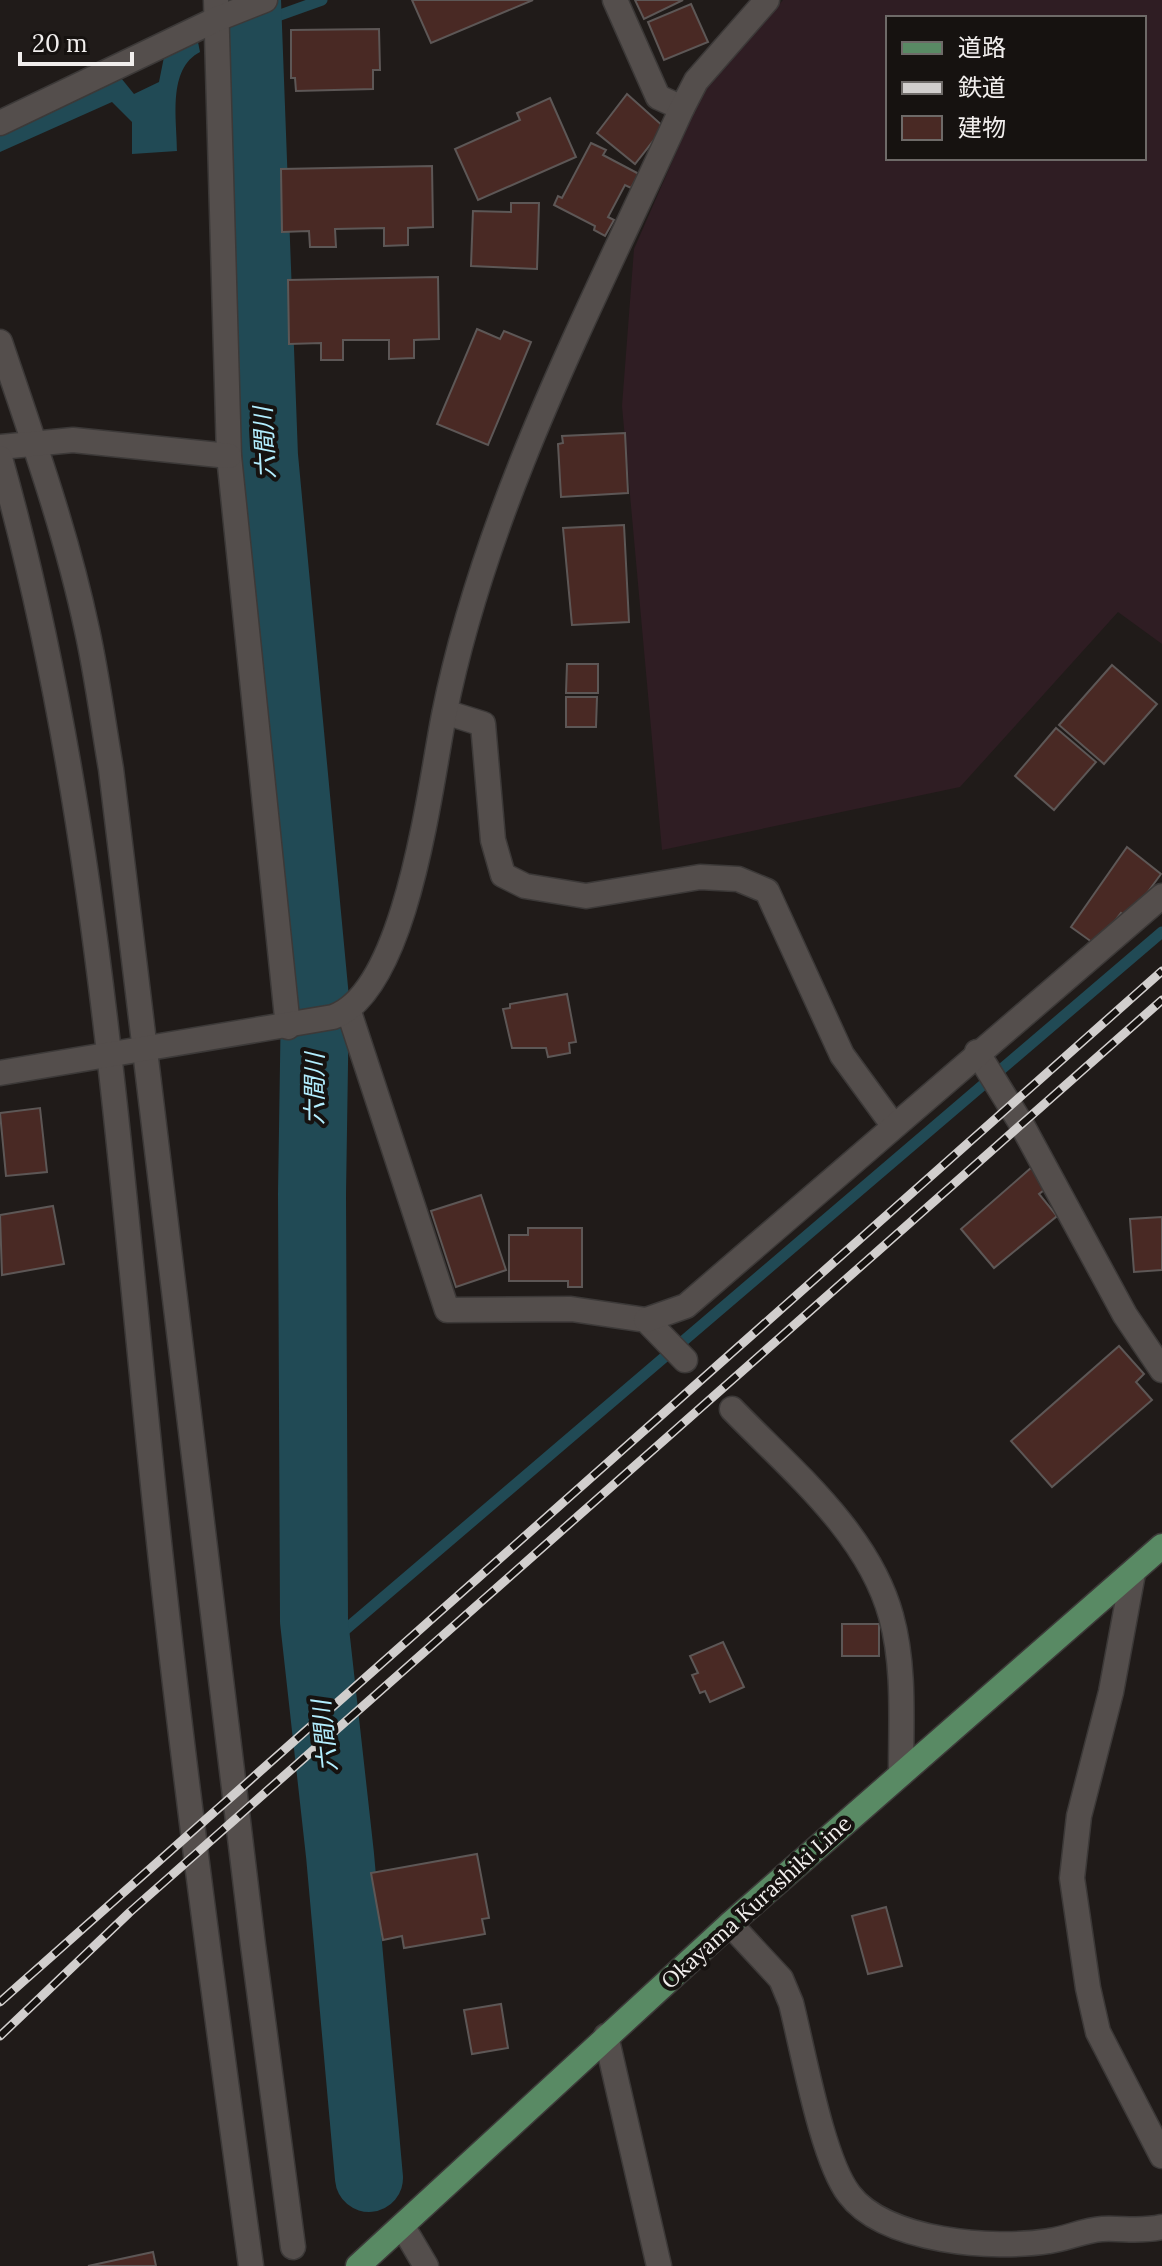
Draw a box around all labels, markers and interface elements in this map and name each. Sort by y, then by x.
scale bar [20,16,132,66]
legend [886,16,1146,160]
text: 20 m [32,28,88,59]
text: 道路 [958,32,1006,63]
text: 鉄道 [958,72,1006,103]
text: 建物 [958,112,1006,143]
water label: 六間川 [247,403,282,480]
water label: 六間川 [299,1050,330,1125]
water label: 六間川 [305,1696,344,1773]
street label: Okayama Kurashiki Line [655,1809,857,1995]

